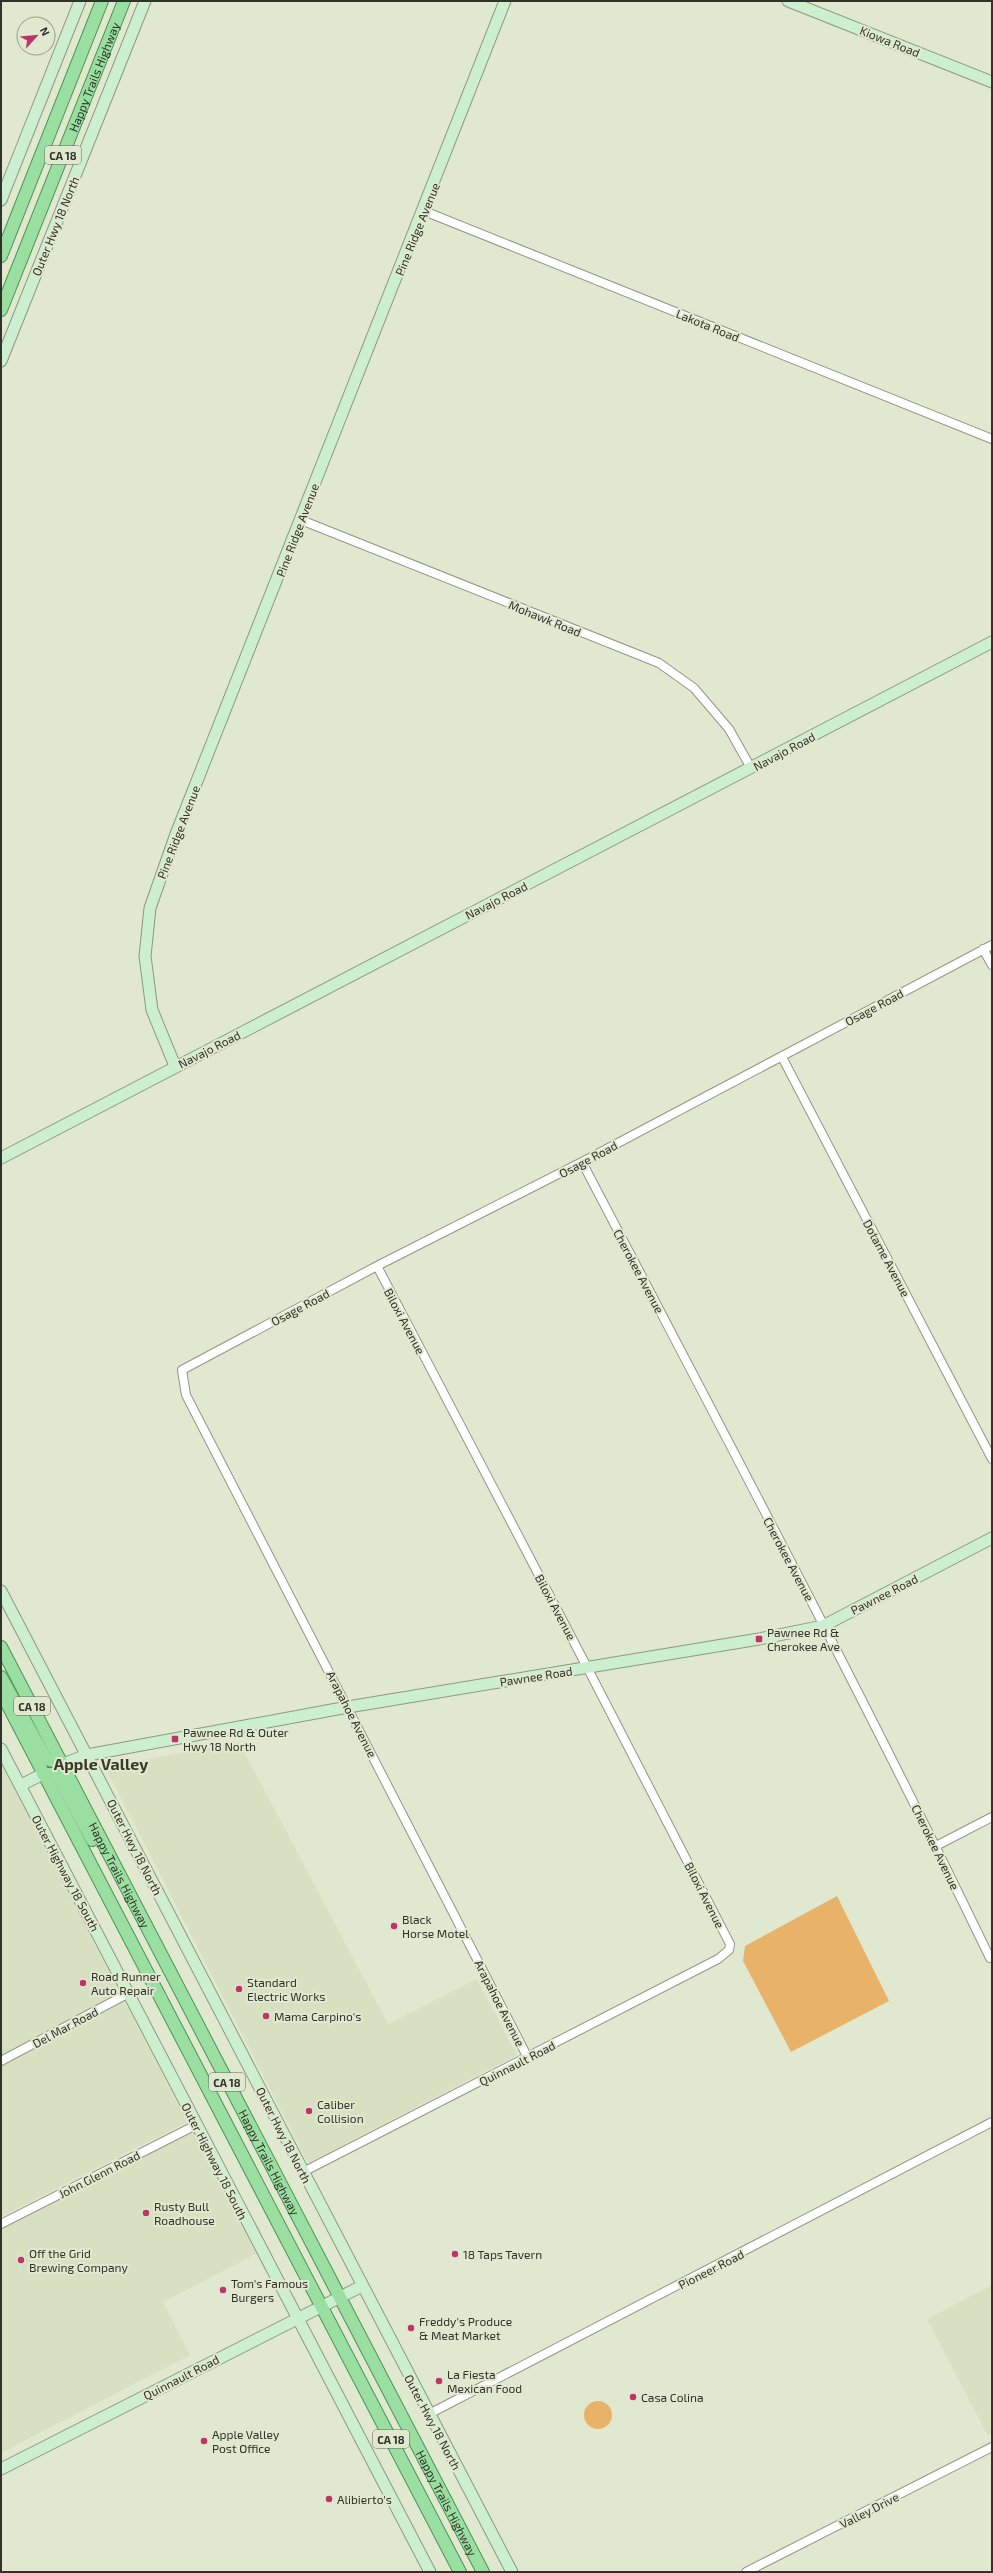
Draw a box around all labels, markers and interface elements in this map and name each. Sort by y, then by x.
north arrow [16,16,56,56]
street label: Happy Trails Highway [66,19,122,134]
street label: Kiowa Road [858,23,922,59]
text: N [38,25,53,38]
road number: CA 18 [45,146,81,164]
street label: Outer Hwy 18 North [29,174,81,278]
street label: Pine Ridge Avenue [392,180,442,278]
street label: Lakota Road [674,306,742,344]
street label: Pine Ridge Avenue [273,481,321,579]
street label: Mohawk Road [507,597,583,639]
street label: Navajo Road [751,729,818,774]
street label: Pine Ridge Avenue [154,783,202,881]
street label: Navajo Road [462,878,530,923]
street label: Osage Road [842,986,906,1028]
street label: Navajo Road [175,1027,243,1072]
street label: Osage Road [556,1138,620,1180]
street label: Dotame Avenue [861,1217,913,1299]
street label: Cherokee Avenue [611,1227,667,1315]
street label: Osage Road [268,1286,332,1328]
street label: Biloxi Avenue [382,1286,428,1356]
street label: Cherokee Avenue [761,1515,817,1603]
street label: Pawnee Road [848,1571,920,1617]
street label: Biloxi Avenue [533,1572,579,1642]
place label: Pawnee Rd & Cherokee Ave [767,1625,840,1653]
marker: Pawnee Rd & Cherokee Ave [754,1634,764,1644]
street label: Pawnee Road [499,1663,573,1689]
street label: Arapahoe Avenue [324,1668,380,1760]
road number: CA 18 [14,1697,50,1715]
place label: Pawnee Rd & Outer Hwy 18 North [183,1725,289,1753]
marker: Pawnee Rd & Outer Hwy 18 North [170,1734,180,1744]
district label: Apple Valley [54,1754,148,1774]
street label: Outer Hwy 18 North [105,1797,165,1897]
street label: Cherokee Avenue [909,1802,963,1892]
street label: Outer Highway 18 South [29,1812,103,1934]
street label: Happy Trails Highway [86,1820,153,1931]
street label: Biloxi Avenue [682,1859,728,1931]
place label: Black Horse Motel [402,1912,469,1940]
marker: Black Horse Motel [389,1921,399,1931]
street label: Arapahoe Avenue [472,1957,528,2049]
place label: Road Runner Auto Repair [91,1969,161,1997]
place label: Standard Electric Works [247,1975,325,2003]
marker: Road Runner Auto Repair [78,1978,88,1988]
marker: Standard Electric Works [234,1984,244,1994]
street label: Del Mar Road [30,2004,100,2050]
place label: Mama Carpino's [274,2009,361,2023]
marker: Mama Carpino's [261,2011,271,2021]
street label: Quinnault Road [477,2038,558,2089]
road number: CA 18 [209,2073,245,2091]
street label: Outer Hwy 18 North [254,2085,314,2185]
place label: Caliber Collision [317,2097,364,2125]
street label: Outer Highway 18 South [179,2100,251,2222]
marker: Caliber Collision [304,2106,314,2116]
street label: Happy Trails Highway [236,2107,303,2218]
street label: John Glenn Road [56,2147,142,2201]
place label: Rusty Bull Roadhouse [154,2199,215,2227]
marker: Rusty Bull Roadhouse [141,2208,151,2218]
place label: Off the Grid Brewing Company [29,2246,128,2274]
place label: 18 Taps Tavern [463,2247,542,2261]
street label: Pioneer Road [676,2247,746,2291]
marker: 18 Taps Tavern [450,2249,460,2259]
marker: Off the Grid Brewing Company [16,2255,26,2265]
place label: Tom's Famous Burgers [231,2276,308,2304]
marker: Tom's Famous Burgers [218,2285,228,2295]
place label: Freddy's Produce & Meat Market [419,2314,512,2342]
marker: Freddy's Produce & Meat Market [406,2323,416,2333]
street label: Quinnault Road [141,2352,222,2403]
place label: La Fiesta Mexican Food [447,2367,522,2395]
street label: Outer Hwy 18 North [402,2372,464,2472]
marker: La Fiesta Mexican Food [434,2376,444,2386]
place label: Casa Colina [641,2390,704,2404]
marker: Casa Colina [628,2392,638,2402]
place label: Apple Valley Post Office [212,2427,280,2455]
road number: CA 18 [373,2430,409,2448]
marker: Apple Valley Post Office [199,2436,209,2446]
street label: Happy Trails Highway [414,2448,481,2559]
street label: Valley Drive [837,2489,901,2531]
place label: Alibierto's [337,2492,392,2506]
marker: Alibierto's [324,2494,334,2504]

